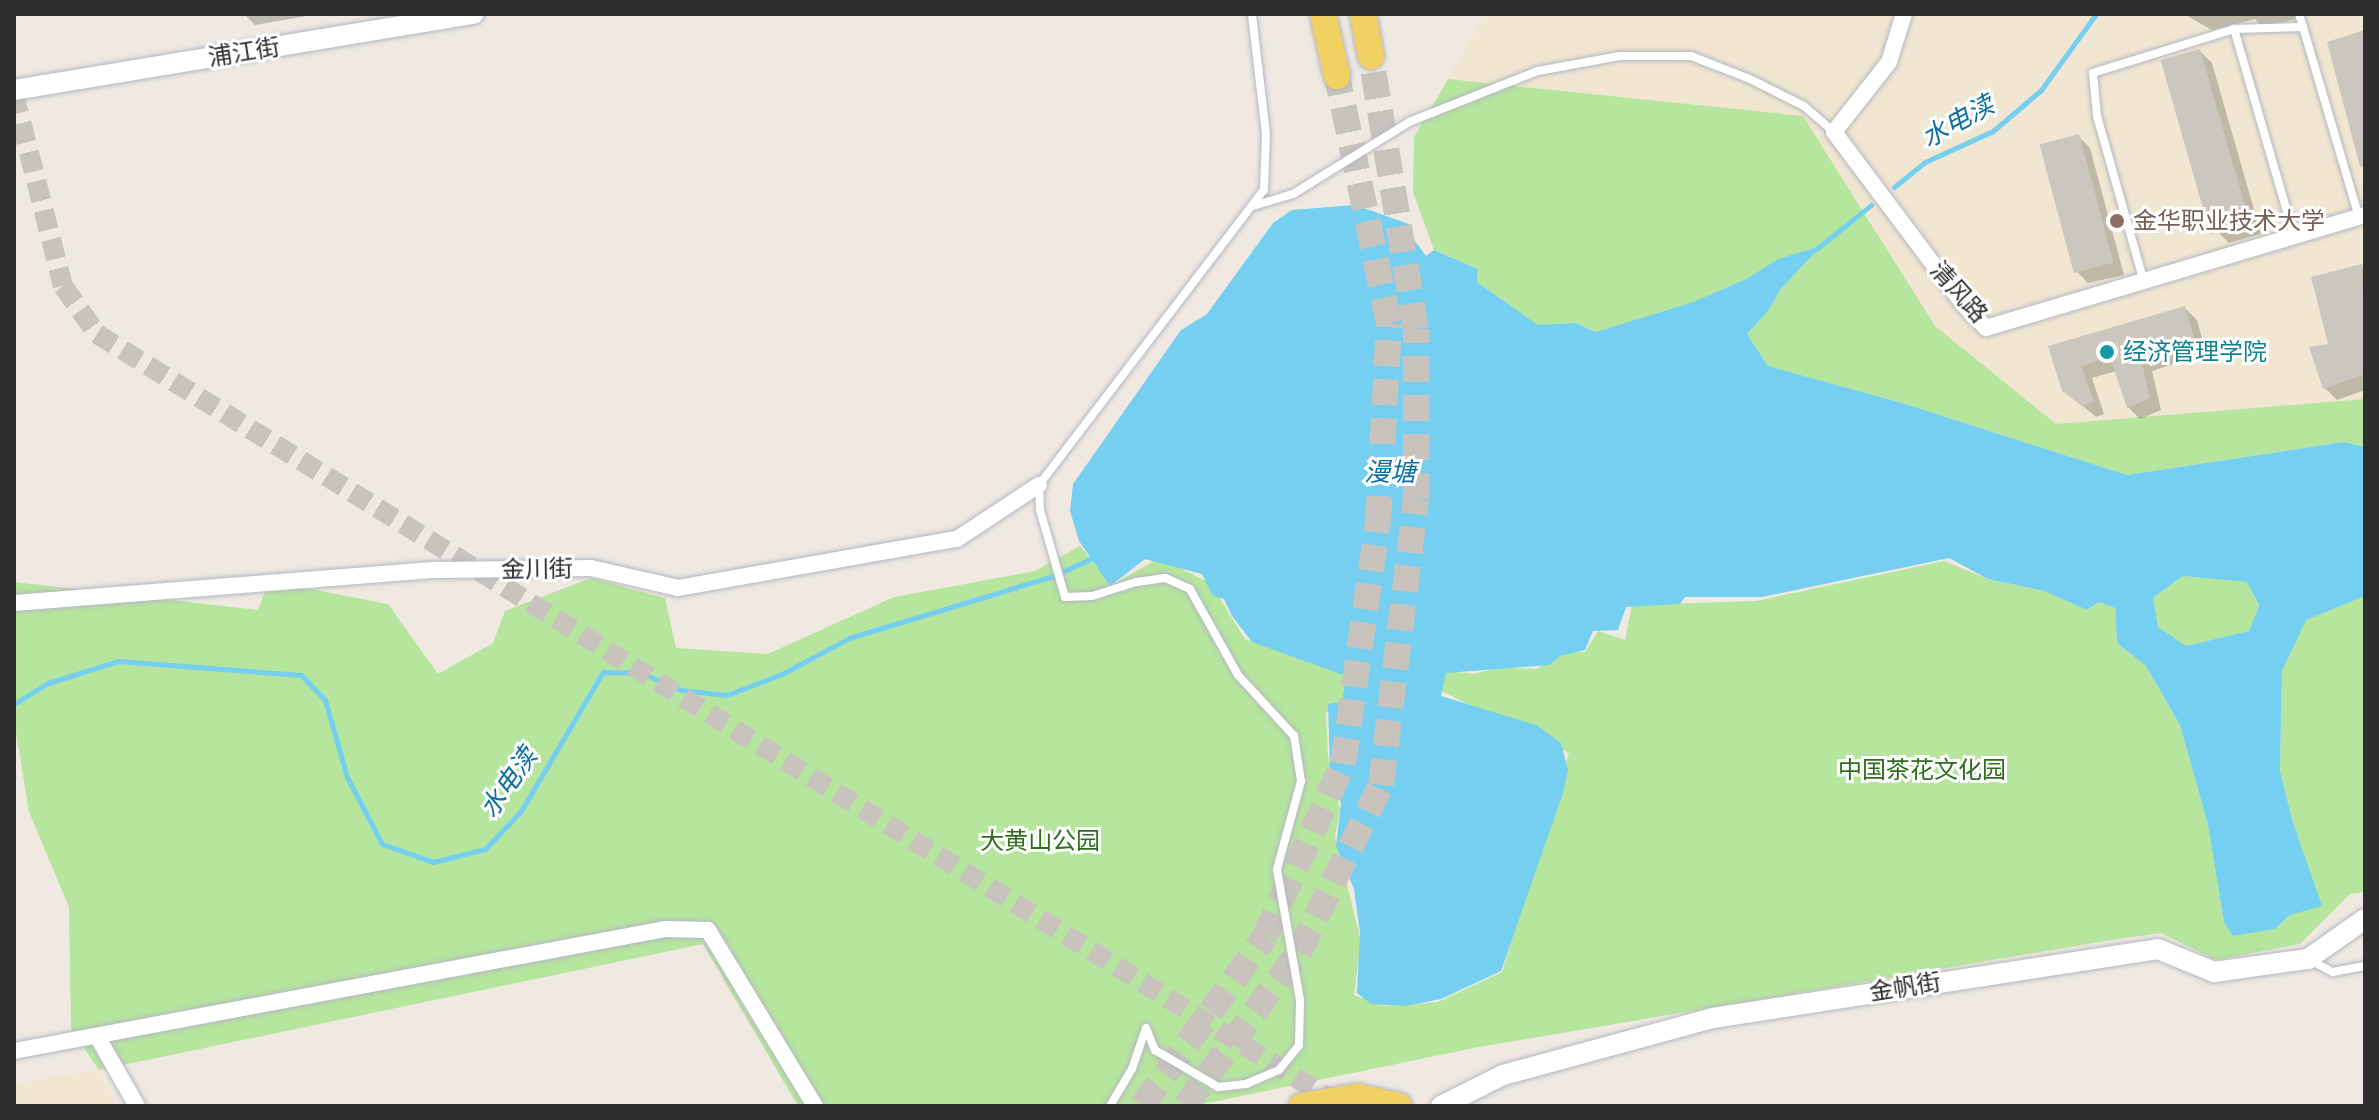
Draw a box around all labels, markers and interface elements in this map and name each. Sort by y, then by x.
street label: 浦江街 [206,32,282,72]
water label: 水电渎 [1916,89,2000,155]
place label: 金华职业技术大学 [2133,207,2325,235]
marker: 金华职业技术大学 [2108,212,2126,230]
street label: 清风路 [1924,256,1994,328]
place label: 经济管理学院 [2123,338,2267,366]
marker: 经济管理学院 [2098,343,2116,361]
water label: 漫塘 [1364,457,1416,489]
street label: 金川街 [501,554,573,584]
water label: 水电渎 [474,742,544,824]
park label: 中国茶花文化园 [1838,756,2006,784]
park label: 大黄山公园 [980,827,1100,855]
street label: 金帆街 [1867,967,1943,1007]

